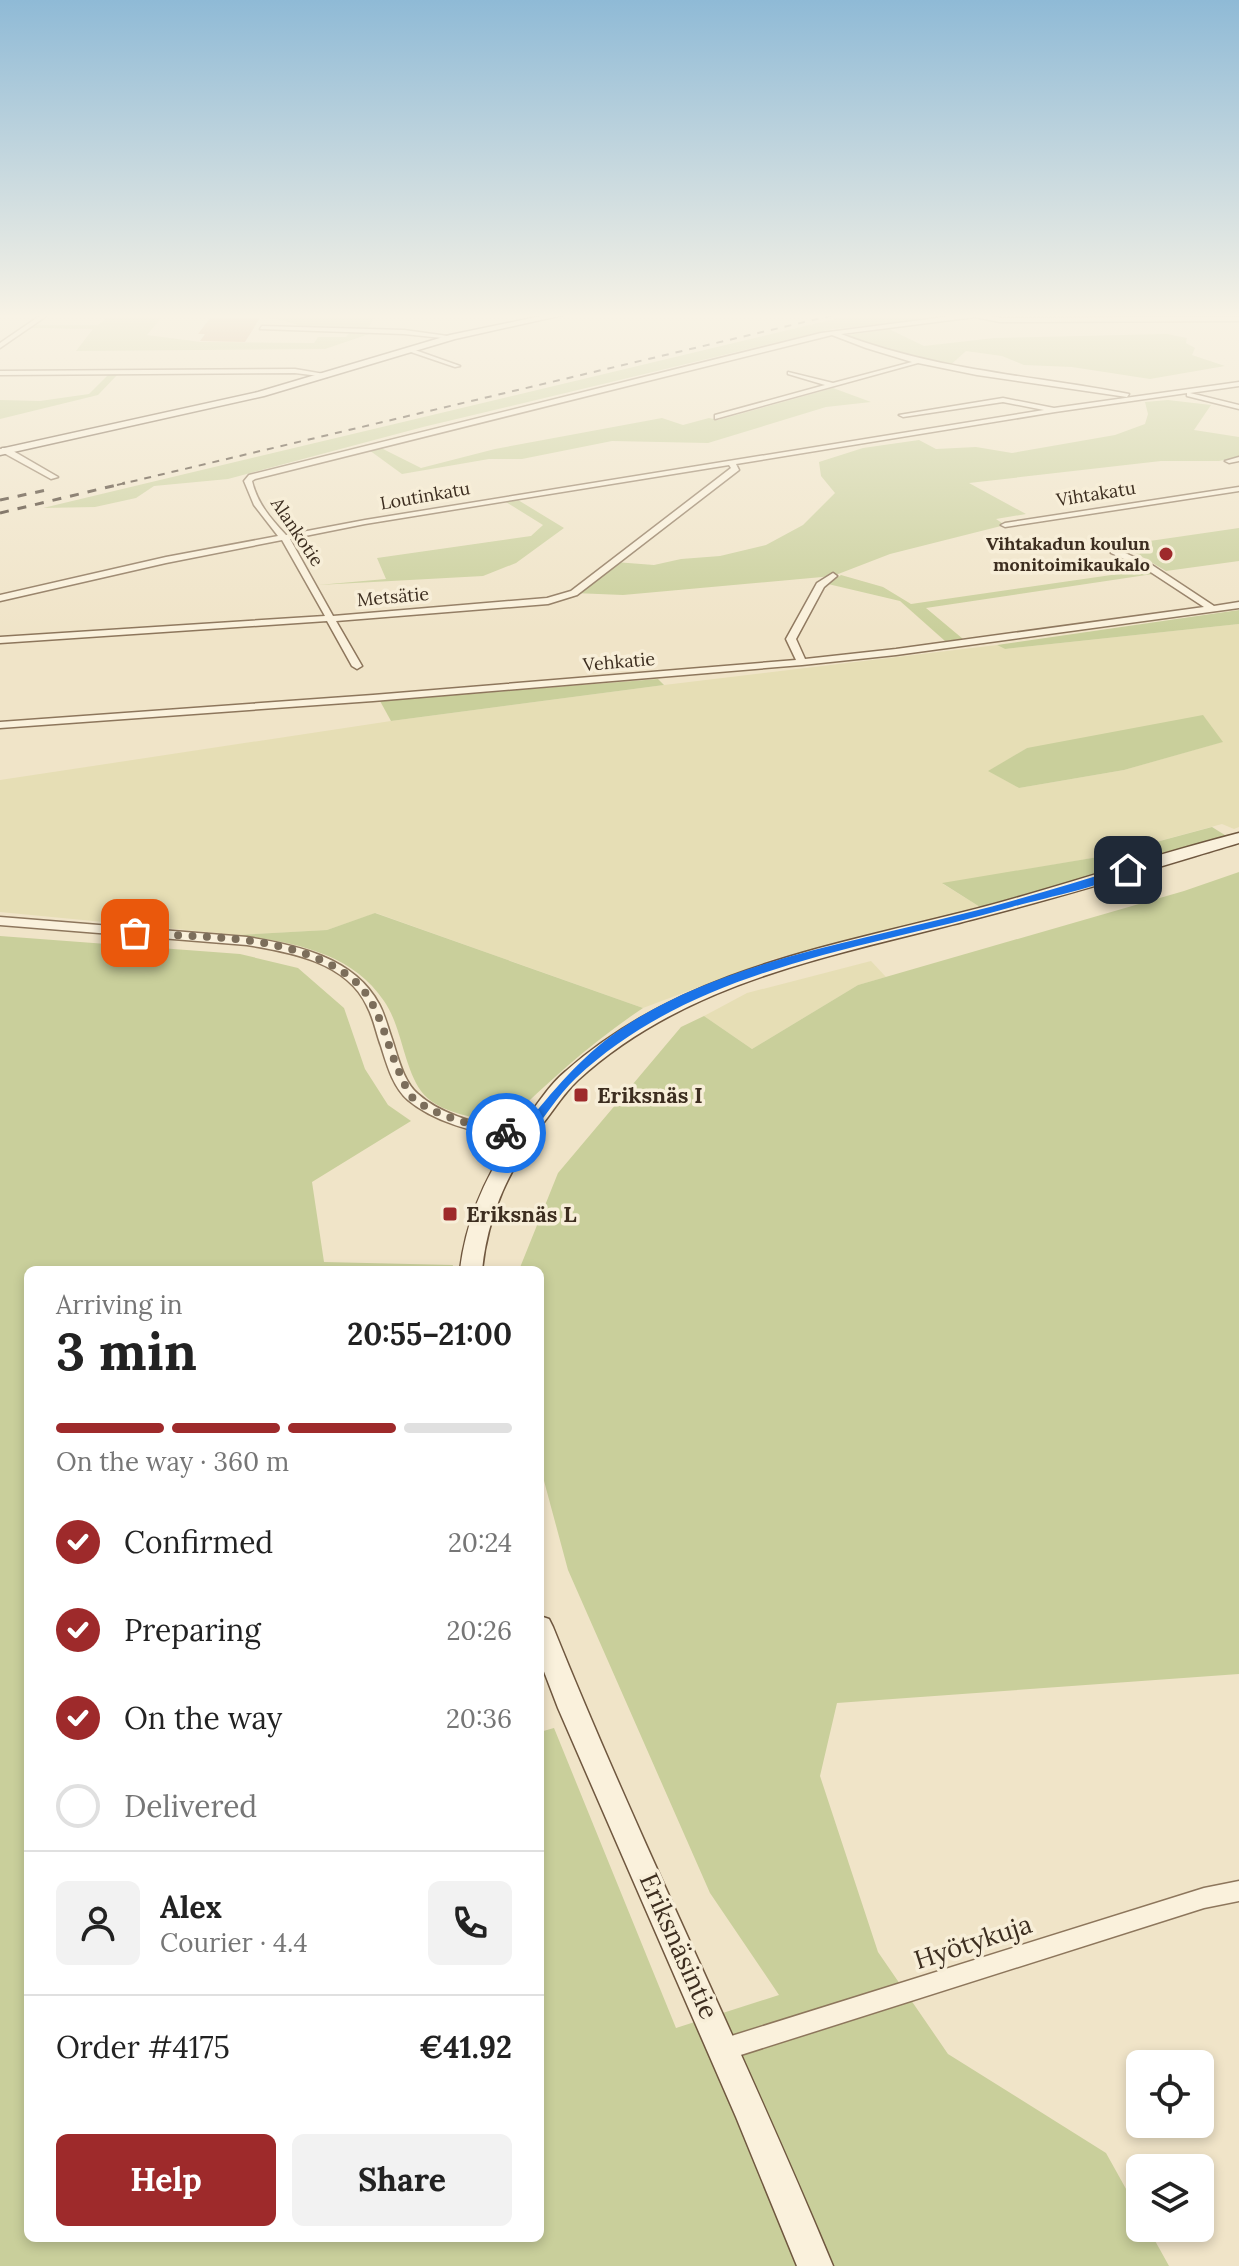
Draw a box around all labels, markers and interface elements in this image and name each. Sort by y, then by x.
street label: Loutinkatu [378,476,472,515]
street label: Vihtakatu [1054,476,1137,511]
street label: Alankotie [265,492,329,571]
place label: Vihtakadun koulun monitoimikaukalo [986,532,1151,576]
marker: Vihtakadun koulun monitoimikaukalo [1157,545,1175,563]
street label: Metsätie [356,582,430,611]
street label: Vehkatie [581,647,656,676]
pin [1094,836,1162,904]
icon: home [1106,848,1150,892]
pin [101,899,169,967]
icon: bag [113,911,157,955]
place label: Eriksnäs I [597,1081,703,1109]
marker: Eriksnäs I [572,1086,590,1104]
courier [466,1093,546,1173]
icon: bike [484,1111,528,1155]
place label: Eriksnäs L [466,1200,576,1228]
marker: Eriksnäs L [441,1205,459,1223]
text: Arriving in [56,1288,183,1321]
text: 20:55–21:00 [347,1315,512,1353]
text: 3 min [56,1318,197,1384]
text: On the way · 360 m [56,1445,289,1478]
icon: check [56,1520,100,1564]
text: Confirmed [124,1523,273,1561]
text: 20:24 [448,1526,512,1559]
icon: check [56,1608,100,1652]
text: Preparing [124,1611,261,1649]
text: 20:26 [446,1614,512,1647]
icon: check [56,1696,100,1740]
text: On the way [124,1699,282,1737]
text: 20:36 [446,1702,512,1735]
text: Delivered [124,1787,257,1825]
street label: Eriksnäsintie [633,1868,726,2024]
button: person [56,1881,140,1965]
button: phone [428,1881,512,1965]
text: Alex [160,1888,222,1926]
street label: Hyötykuja [910,1907,1036,1976]
text: Courier · 4.4 [160,1926,308,1959]
text: Order #4175 [56,2028,230,2066]
text: €41.92 [419,2028,512,2066]
map controls [1126,2050,1214,2242]
button: locate [1126,2050,1214,2138]
button: Help [56,2134,276,2226]
button: Share [292,2134,512,2226]
button: layers [1126,2154,1214,2242]

